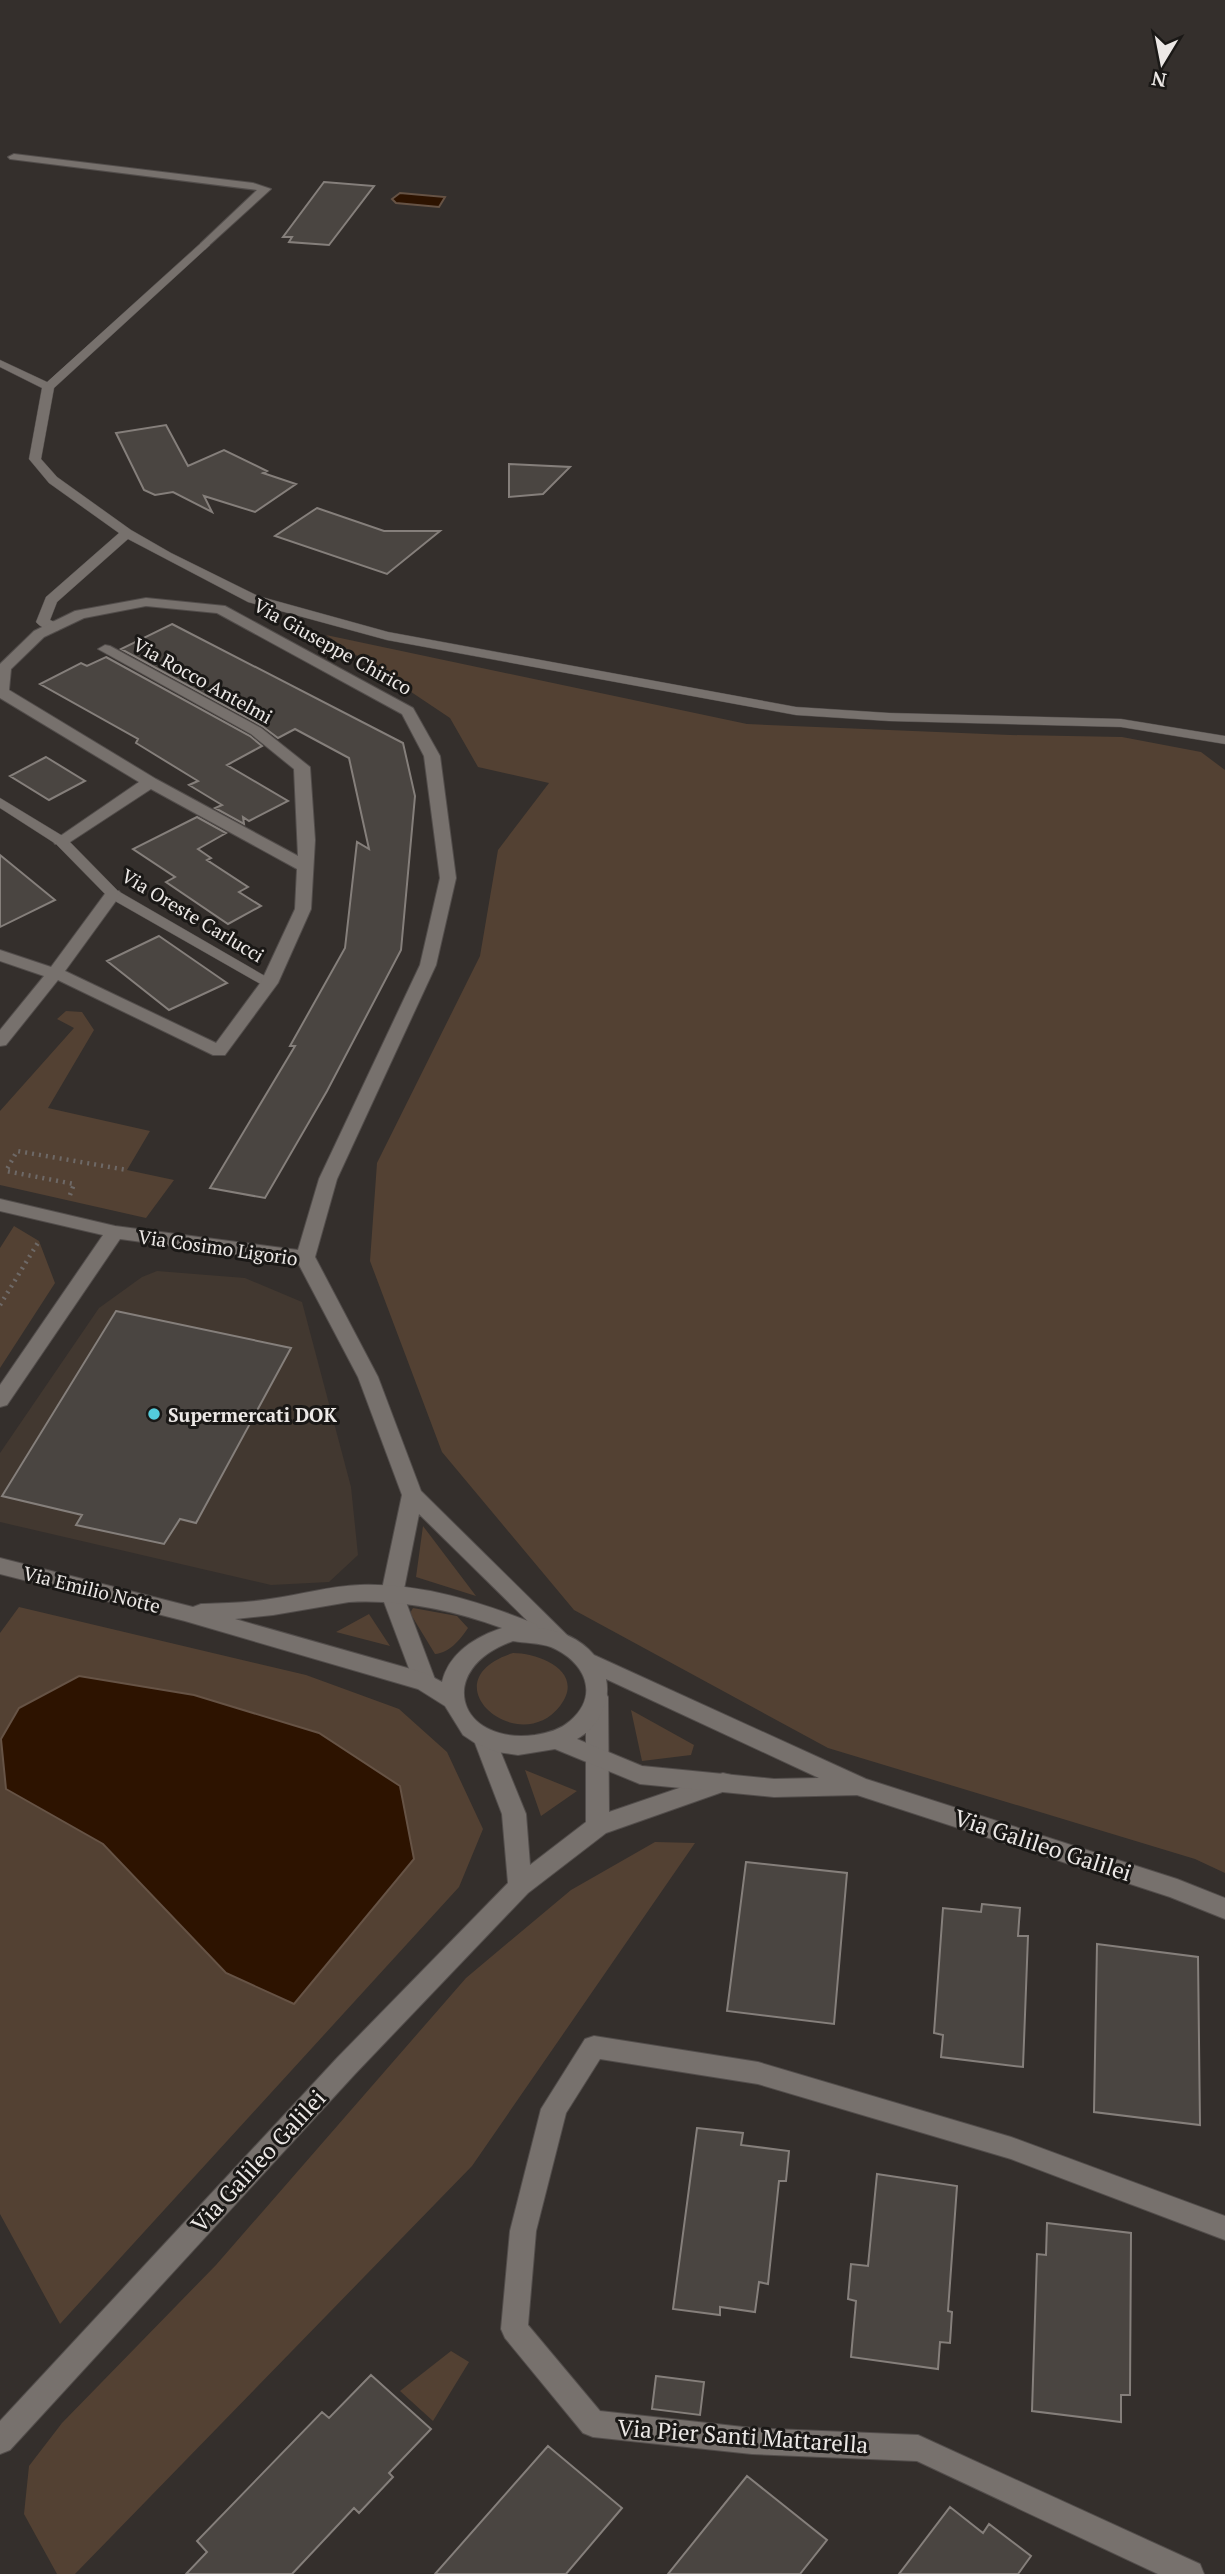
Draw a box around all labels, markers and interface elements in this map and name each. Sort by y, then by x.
north arrow [1127,28,1197,98]
text: N [1149,67,1168,94]
street label: Via Giuseppe Chirico [249,592,417,700]
street label: Via Rocco Antelmi [129,631,277,729]
street label: Via Oreste Carlucci [117,863,269,967]
street label: Via Cosimo Ligorio [137,1223,299,1271]
place label: Supermercati DOK [168,1402,337,1427]
marker: Supermercati DOK [146,1406,162,1422]
street label: Via Emilio Notte [21,1560,163,1618]
street label: Via Galileo Galilei [950,1802,1136,1888]
street label: Via Galileo Galilei [184,2083,332,2239]
street label: Via Pier Santi Mattarella [617,2412,870,2460]

